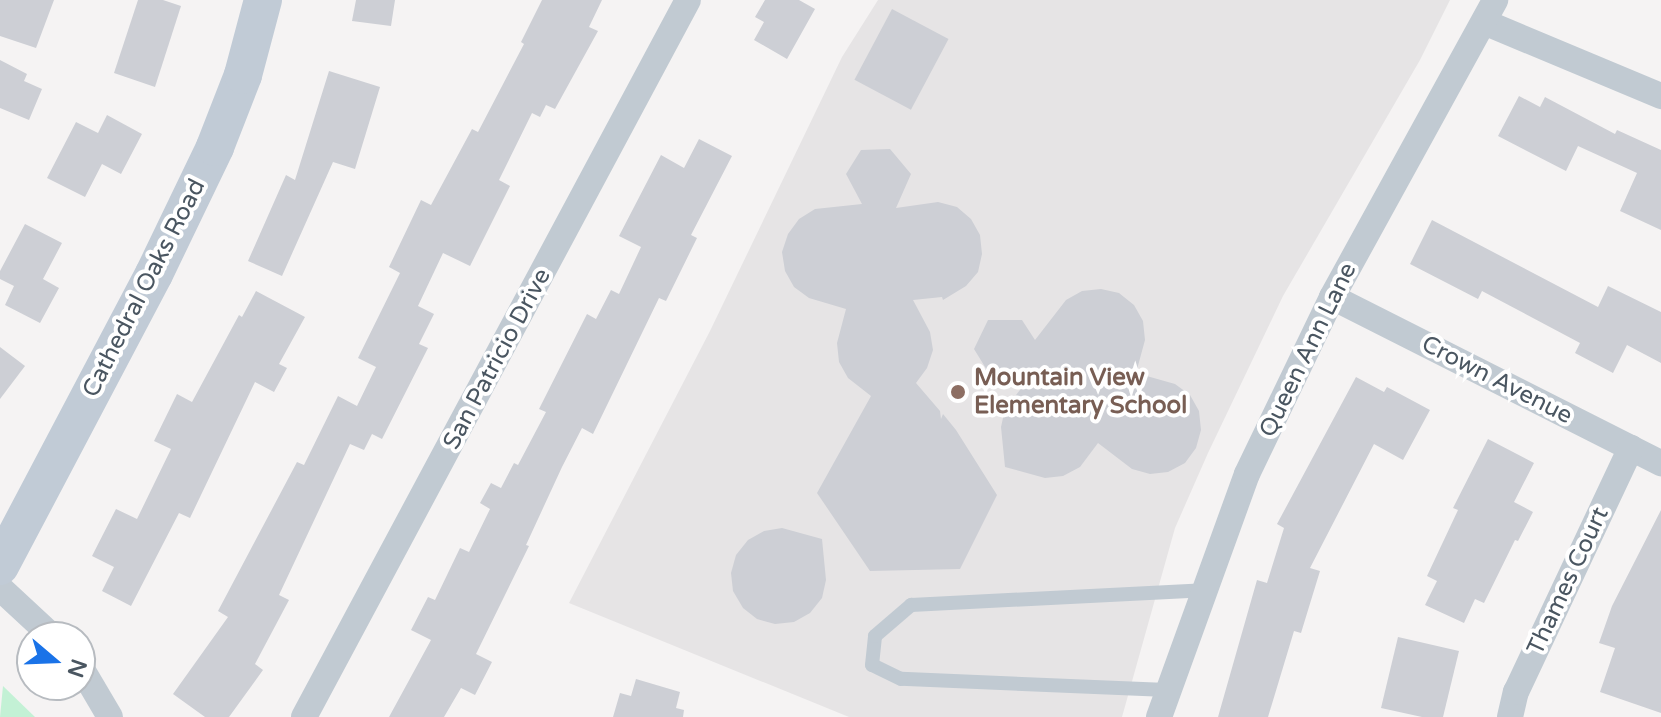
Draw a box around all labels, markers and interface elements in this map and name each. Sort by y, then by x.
street label: Cathedral Oaks Road [76,174,212,402]
street label: Queen Ann Lane [1253,258,1363,442]
street label: San Patricio Drive [437,264,557,454]
street label: Crown Avenue [1417,330,1577,430]
place label: Mountain View Elementary School [974,364,1187,420]
marker: Mountain View Elementary School [949,383,967,401]
street label: Thames Court [1521,502,1615,660]
north arrow [16,621,96,701]
text: N [62,656,92,681]

